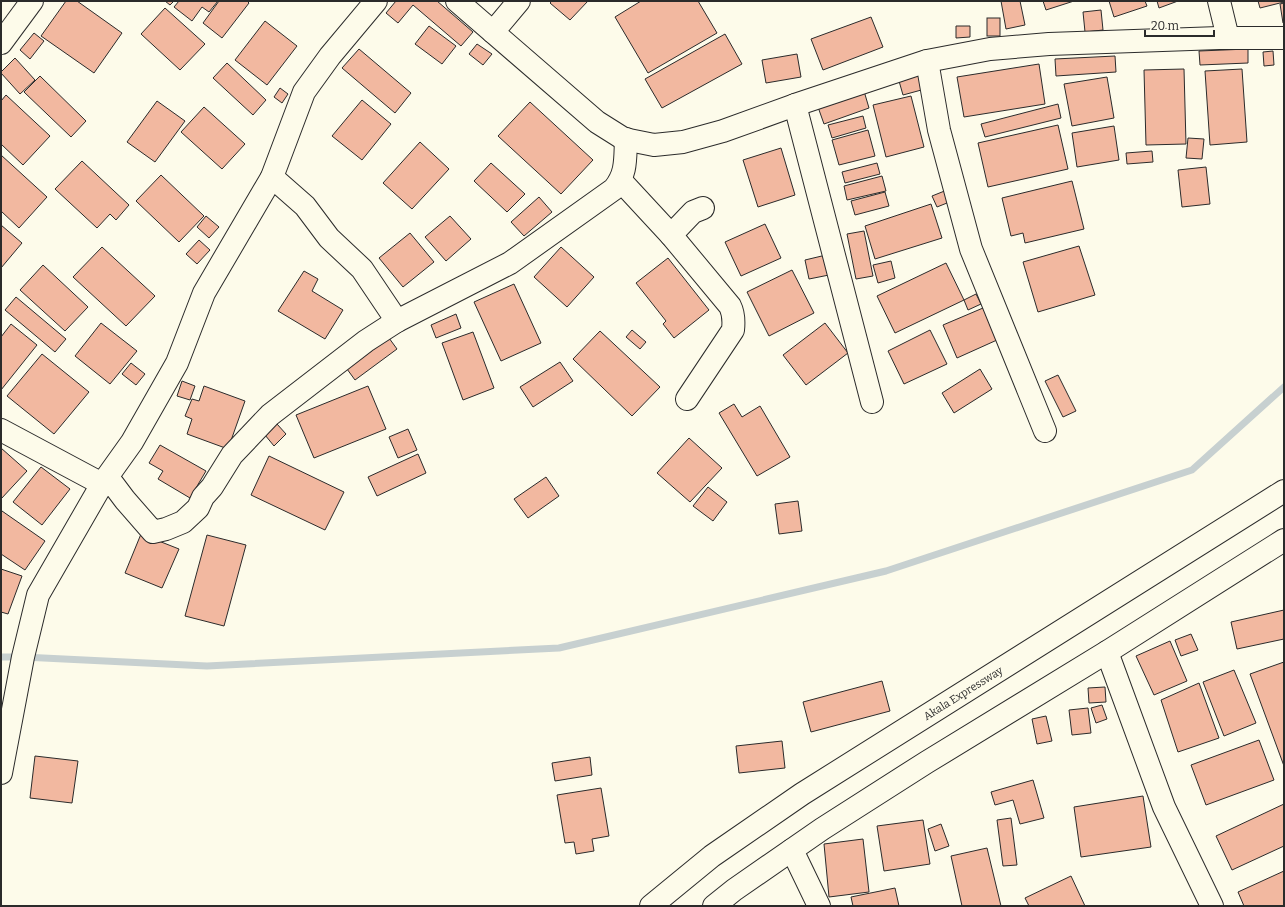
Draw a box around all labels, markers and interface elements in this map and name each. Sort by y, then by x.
scale bar [1145,12,1214,38]
text: 20 m [1151,19,1180,33]
street label: Akala Expressway [921,664,1005,723]

